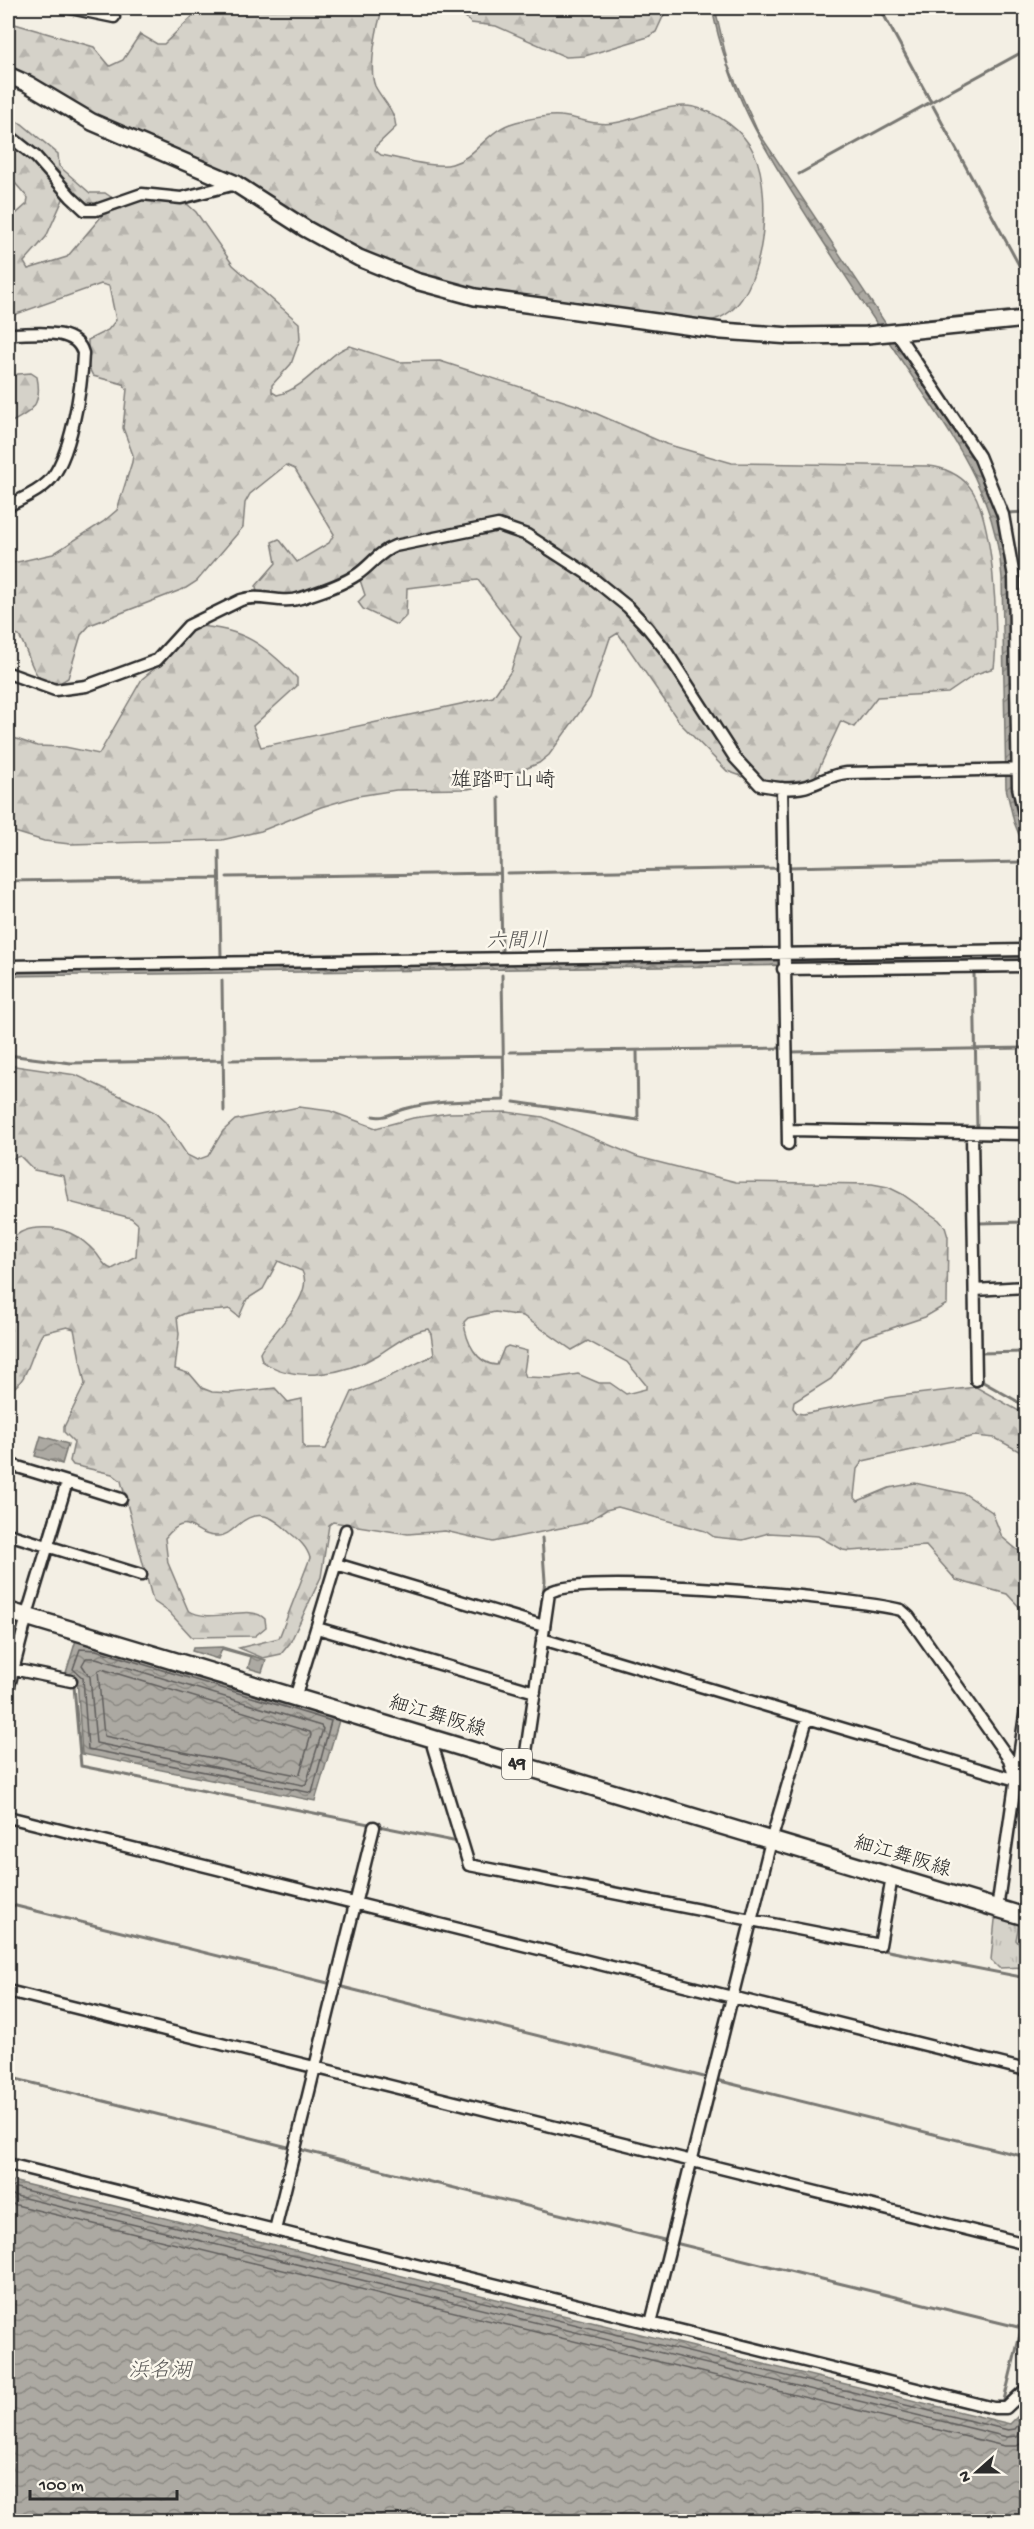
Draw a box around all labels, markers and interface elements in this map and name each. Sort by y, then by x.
district label: 雄踏町山崎 [451,769,556,795]
water label: 六間川 [485,929,549,956]
street label: 細江舞阪線 [386,1690,489,1744]
road number: 49 [502,1749,532,1779]
street label: 細江舞阪線 [851,1830,954,1884]
water label: 浜名湖 [129,2359,193,2385]
north arrow [947,2442,1007,2502]
scale bar [30,2463,177,2501]
text: N [955,2467,977,2484]
text: 100 m [38,2476,84,2497]

